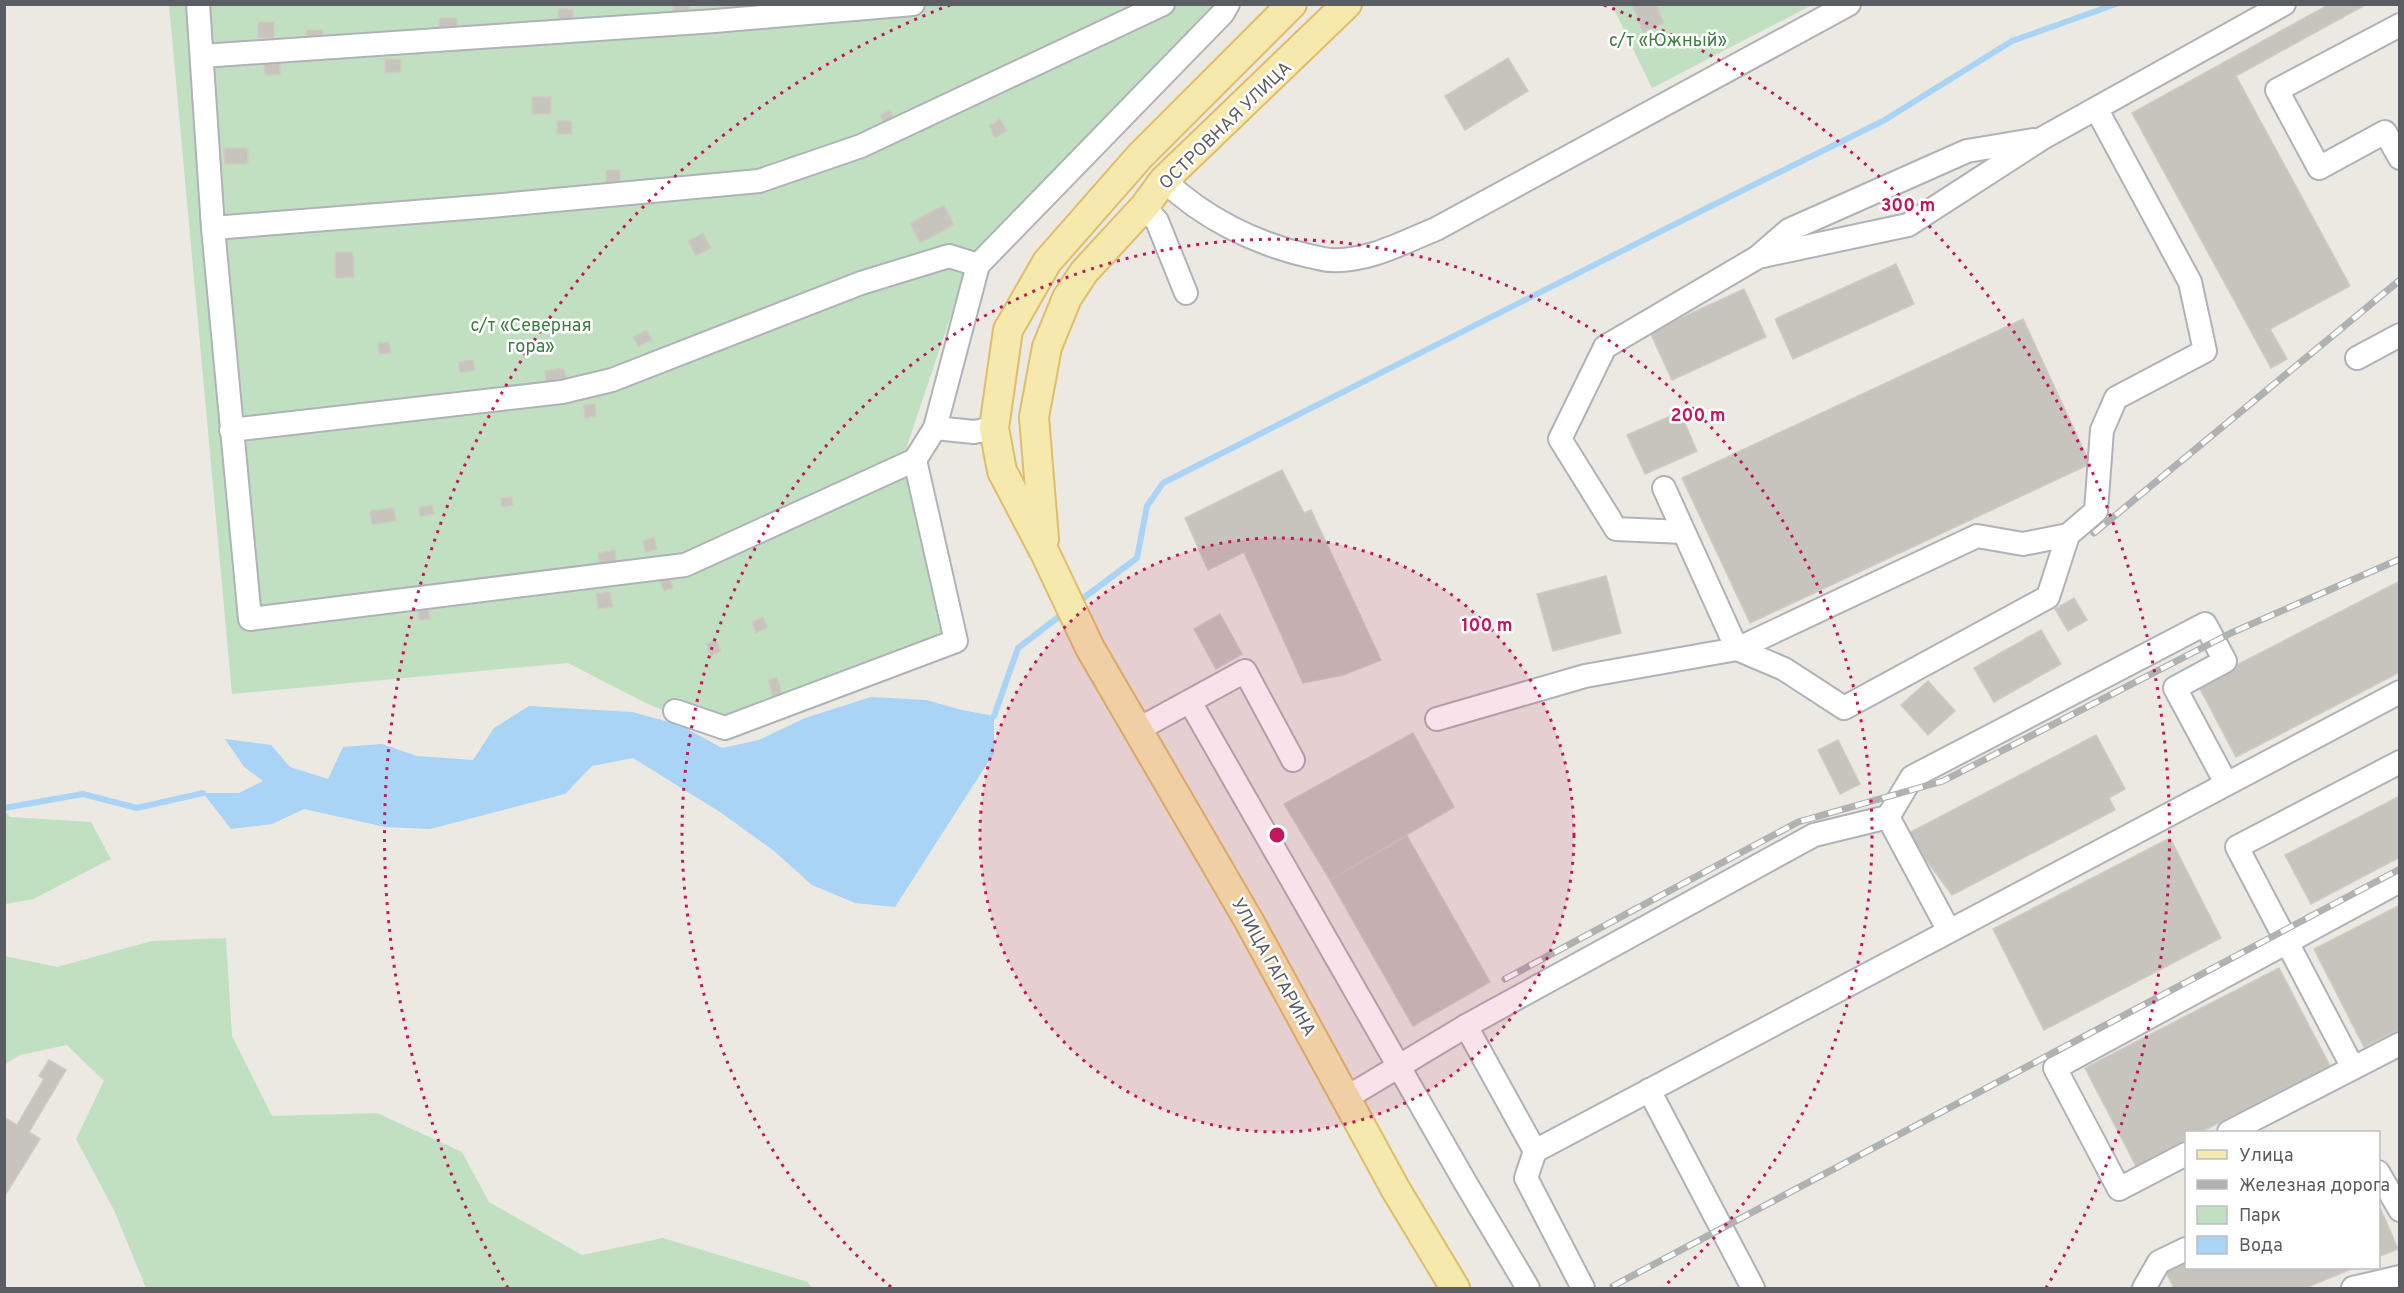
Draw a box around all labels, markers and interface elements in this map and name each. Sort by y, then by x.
park label: с/т «Южный» [1609,30,1727,53]
street label: ОСТРОВНАЯ УЛИЦА [1155,57,1297,195]
text: 300 m [1881,195,1935,218]
park label: с/т «Северная гора» [471,315,591,359]
text: 200 m [1670,405,1726,428]
text: 100 m [1461,615,1513,638]
centre of rings [1267,825,1287,845]
street label: УЛИЦА ГАГАРИНА [1225,895,1320,1041]
legend [2185,1131,2380,1269]
text: Улица [2239,1145,2293,1168]
text: Железная дорога [2239,1175,2390,1198]
text: Парк [2239,1205,2281,1228]
text: Вода [2239,1235,2283,1258]

